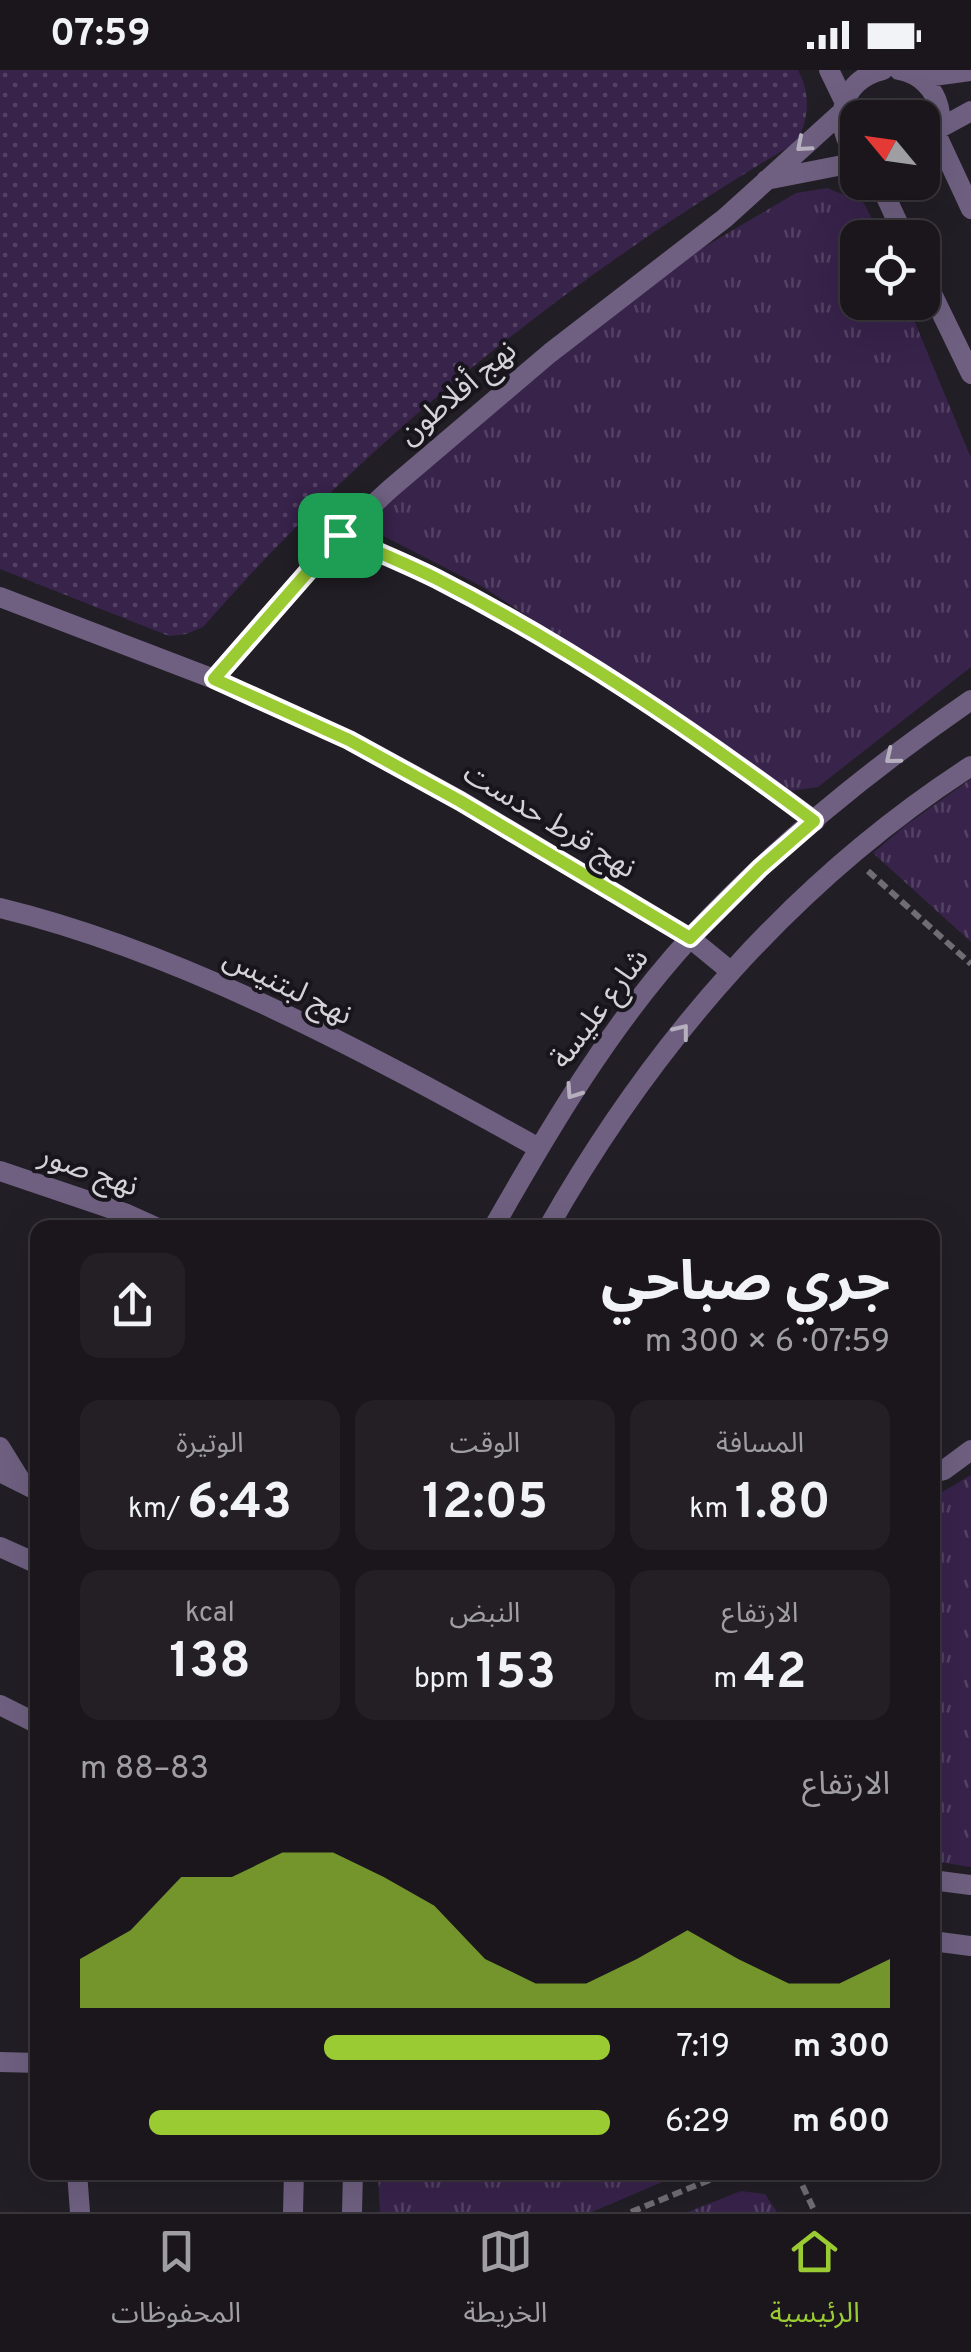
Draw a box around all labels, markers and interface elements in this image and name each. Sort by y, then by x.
text: 07:59 [50,11,151,60]
north arrow [840,100,940,200]
map controls [840,100,940,320]
one-way arrow [796,134,815,152]
button: locate [840,220,940,320]
street label: نهج أفلاطون [390,332,526,455]
pin [298,493,383,578]
icon: arrive [313,508,368,563]
one-way arrow [885,745,903,763]
street label: نهج قرط حدست [455,756,642,889]
street label: نهج لبتنيس [216,941,357,1036]
street label: شارع عليسة [544,942,659,1078]
one-way arrow [670,1025,688,1043]
one-way arrow [567,1081,585,1100]
street label: نهج صور [33,1138,142,1207]
text: جري صباحي [601,1250,890,1320]
button: share [80,1253,185,1358]
text: 07:59 · 6 × 300 m [645,1323,890,1363]
text: الوتيرة [176,1427,244,1463]
text: الوقت [450,1427,520,1463]
text: المسافة [716,1427,804,1463]
text: 6:43 [187,1473,292,1536]
text: 12:05 [422,1473,548,1536]
text: 1.80 [735,1473,831,1536]
text: /km [128,1492,187,1528]
text: km [689,1492,735,1528]
text: kcal [185,1596,235,1632]
text: النبض [449,1597,521,1633]
text: الارتفاع [722,1597,798,1633]
text: 138 [169,1632,251,1695]
text: 153 [476,1643,556,1706]
text: 42 [744,1643,807,1706]
text: bpm [414,1662,476,1698]
text: m [713,1662,744,1698]
text: 83–88 m [80,1750,209,1790]
text: الارتفاع [802,1766,890,1806]
text: 7:19 [676,2028,730,2068]
text: 300 m [793,2028,890,2068]
text: 6:29 [665,2103,730,2143]
text: 600 m [792,2103,890,2143]
tab: المحفوظات [111,2224,241,2343]
tab: الخريطة [464,2224,547,2343]
tab: الرئيسية [770,2224,860,2343]

